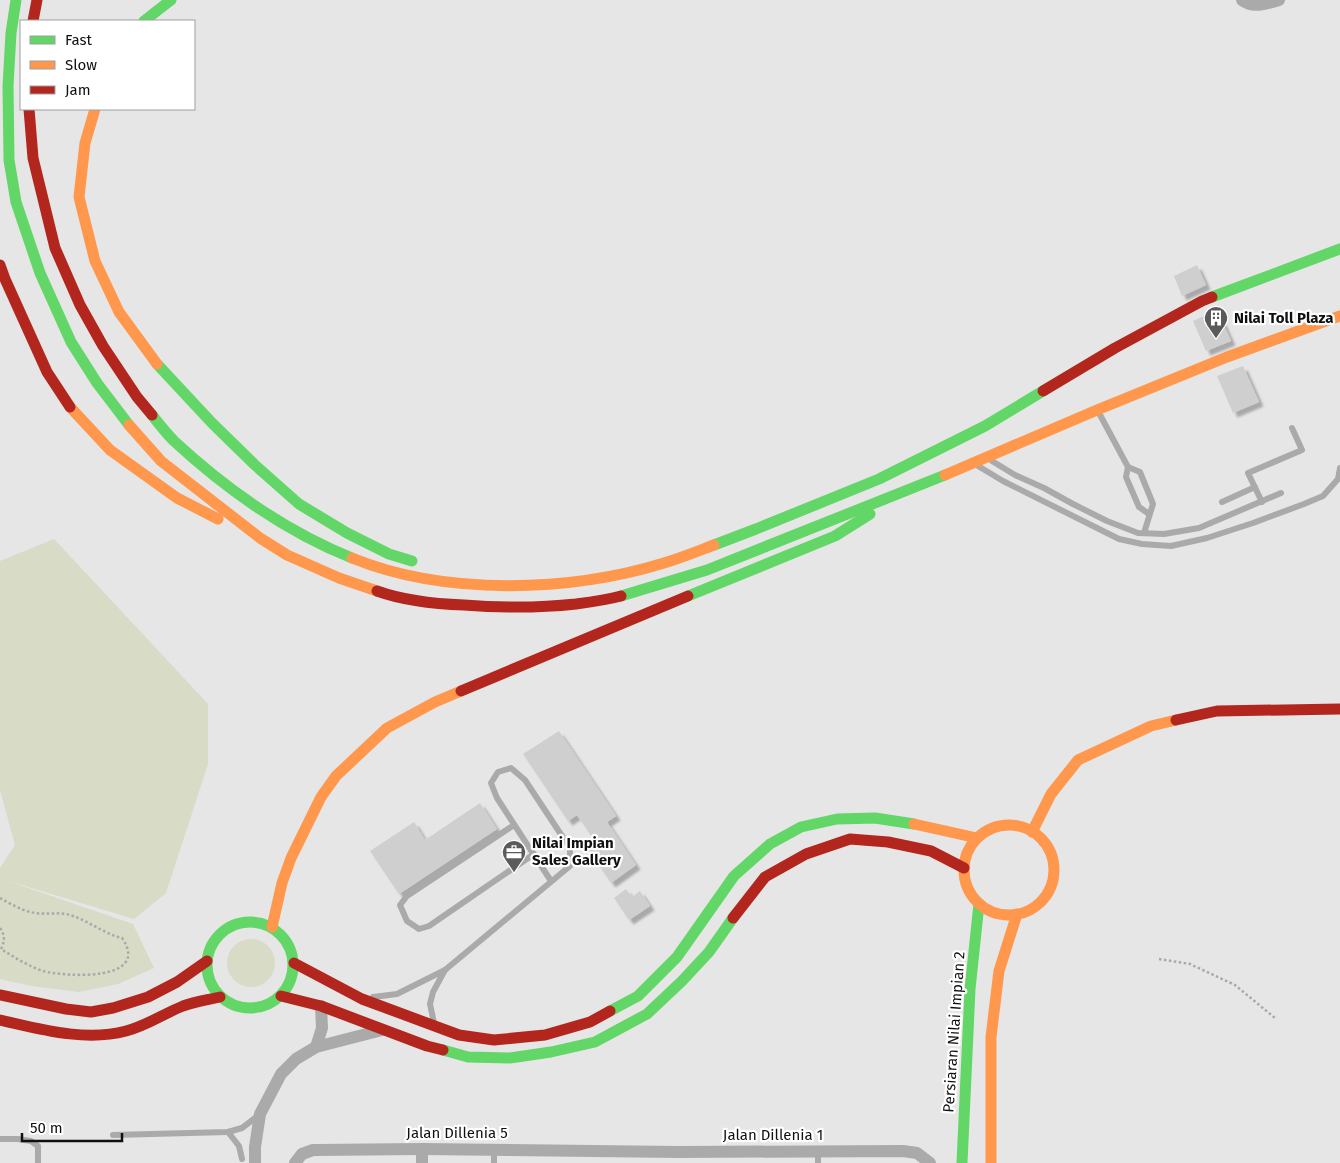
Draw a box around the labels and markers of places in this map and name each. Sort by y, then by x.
building icon: Nilai Toll Plaza [1203,305,1229,339]
place label: Nilai Toll Plaza [1234,309,1333,327]
place label: Nilai Impian Sales Gallery [532,834,621,869]
office icon: Nilai Impian Sales Gallery [501,839,527,873]

